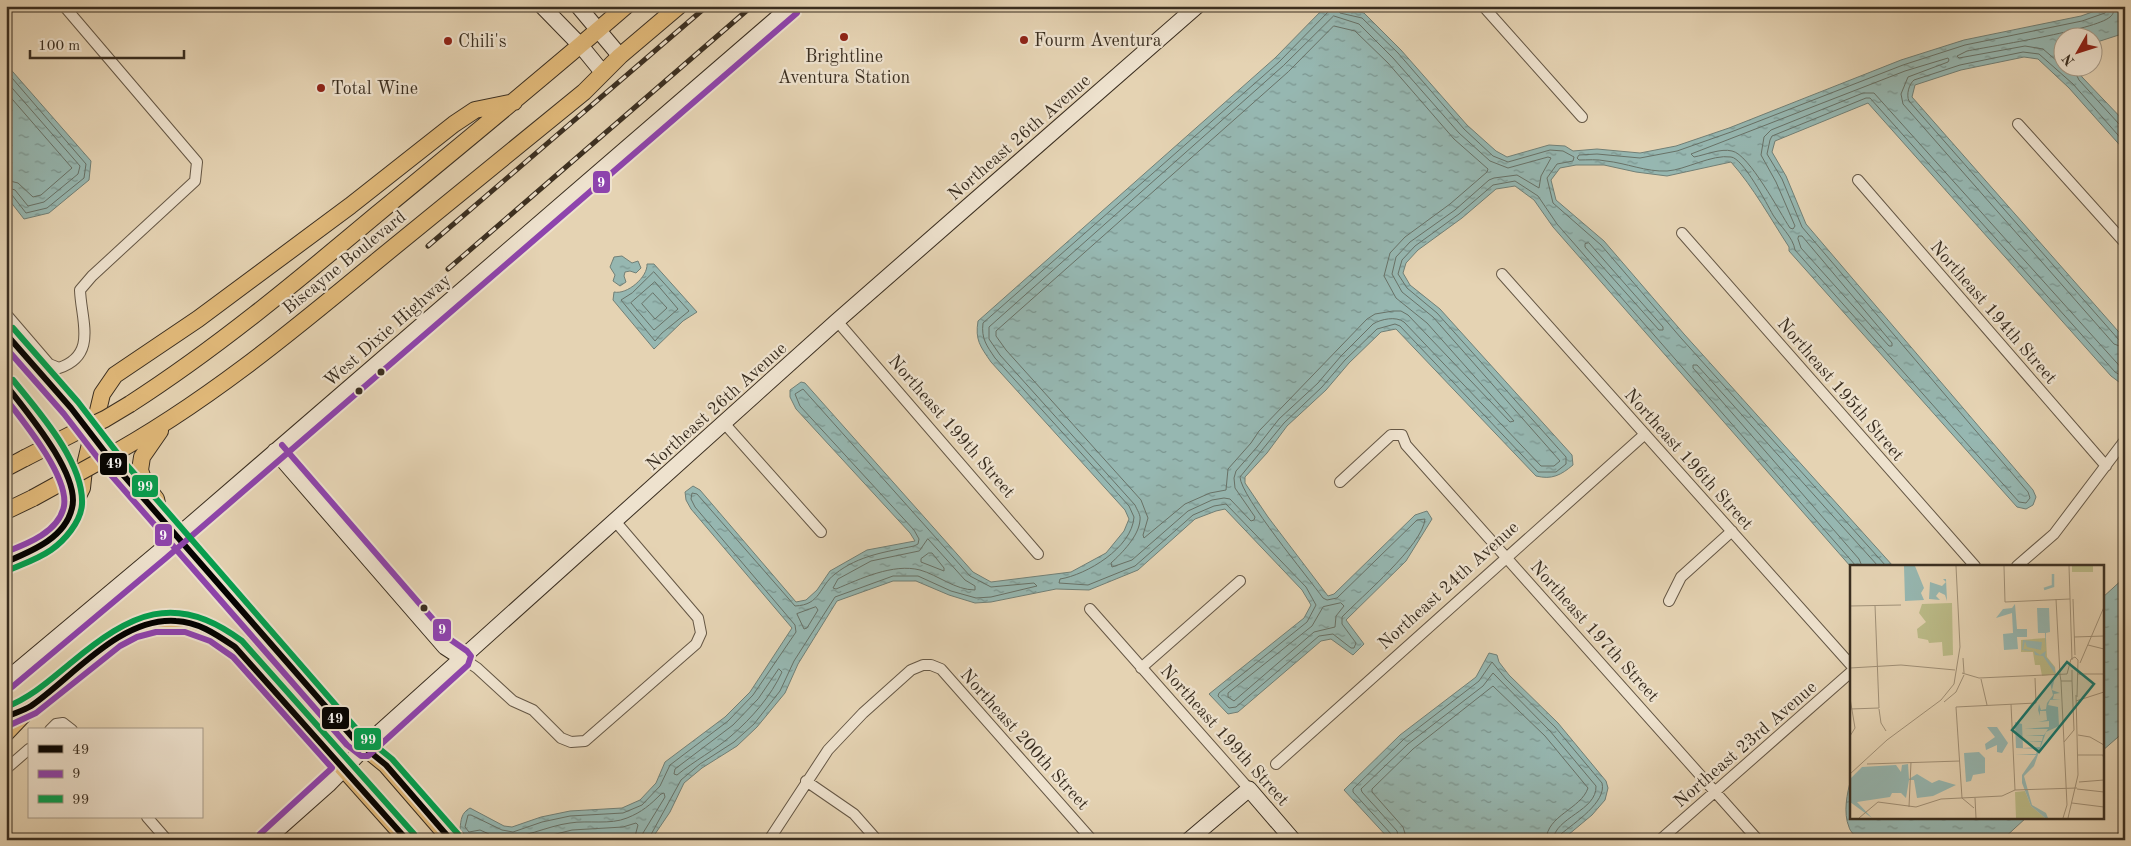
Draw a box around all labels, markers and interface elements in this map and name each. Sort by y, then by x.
scale bar [30,28,184,60]
north arrow [2054,28,2104,78]
marker: Brightline Aventura Station [838,31,850,43]
place label: Fourm Aventura [1034,32,1162,50]
place label: Chili's [458,33,507,51]
marker: Fourm Aventura [1018,34,1030,46]
marker: Chili's [442,35,454,47]
text: 100 m [38,39,80,54]
place label: Brightline Aventura Station [778,48,911,87]
text: N [2060,51,2077,68]
street label: Northeast 26th Avenue [945,71,1094,204]
place label: Total Wine [331,80,418,98]
marker: Total Wine [315,82,327,94]
line badge: 9 [592,170,611,194]
text: 9 [597,176,605,190]
street label: Biscayne Boulevard [280,208,410,318]
street label: Northeast 194th Street [1927,238,2060,388]
street label: West Dixie Highway [321,271,455,391]
street label: Northeast 195th Street [1774,315,1907,465]
street label: Northeast 26th Avenue [643,339,790,474]
street label: Northeast 199th Street [885,352,1018,502]
unlabelled marker [376,367,386,377]
unlabelled marker [354,386,364,396]
street label: Northeast 196th Street [1620,386,1756,534]
line badge: 49 [99,452,128,476]
text: 49 [106,457,122,471]
line badge: 99 [131,474,159,498]
text: 99 [137,480,153,494]
street label: Northeast 24th Avenue [1375,518,1522,653]
line badge: 9 [154,523,173,547]
text: 9 [159,529,167,543]
street label: Northeast 197th Street [1526,558,1662,706]
inset map [1850,565,2104,818]
unlabelled marker [419,603,429,613]
line badge: 9 [432,618,452,642]
text: 9 [438,623,446,637]
street label: Northeast 199th Street [1156,662,1292,810]
street label: Northeast 200th Street [956,666,1092,814]
street label: Northeast 23rd Avenue [1671,678,1820,811]
line badge: 49 [321,706,350,730]
text: 49 [327,712,343,726]
line badge: 99 [353,727,382,751]
legend [28,728,202,818]
text: 99 [360,733,376,747]
text: 49 [72,743,89,758]
text: 9 [72,767,81,782]
text: 99 [72,793,89,808]

